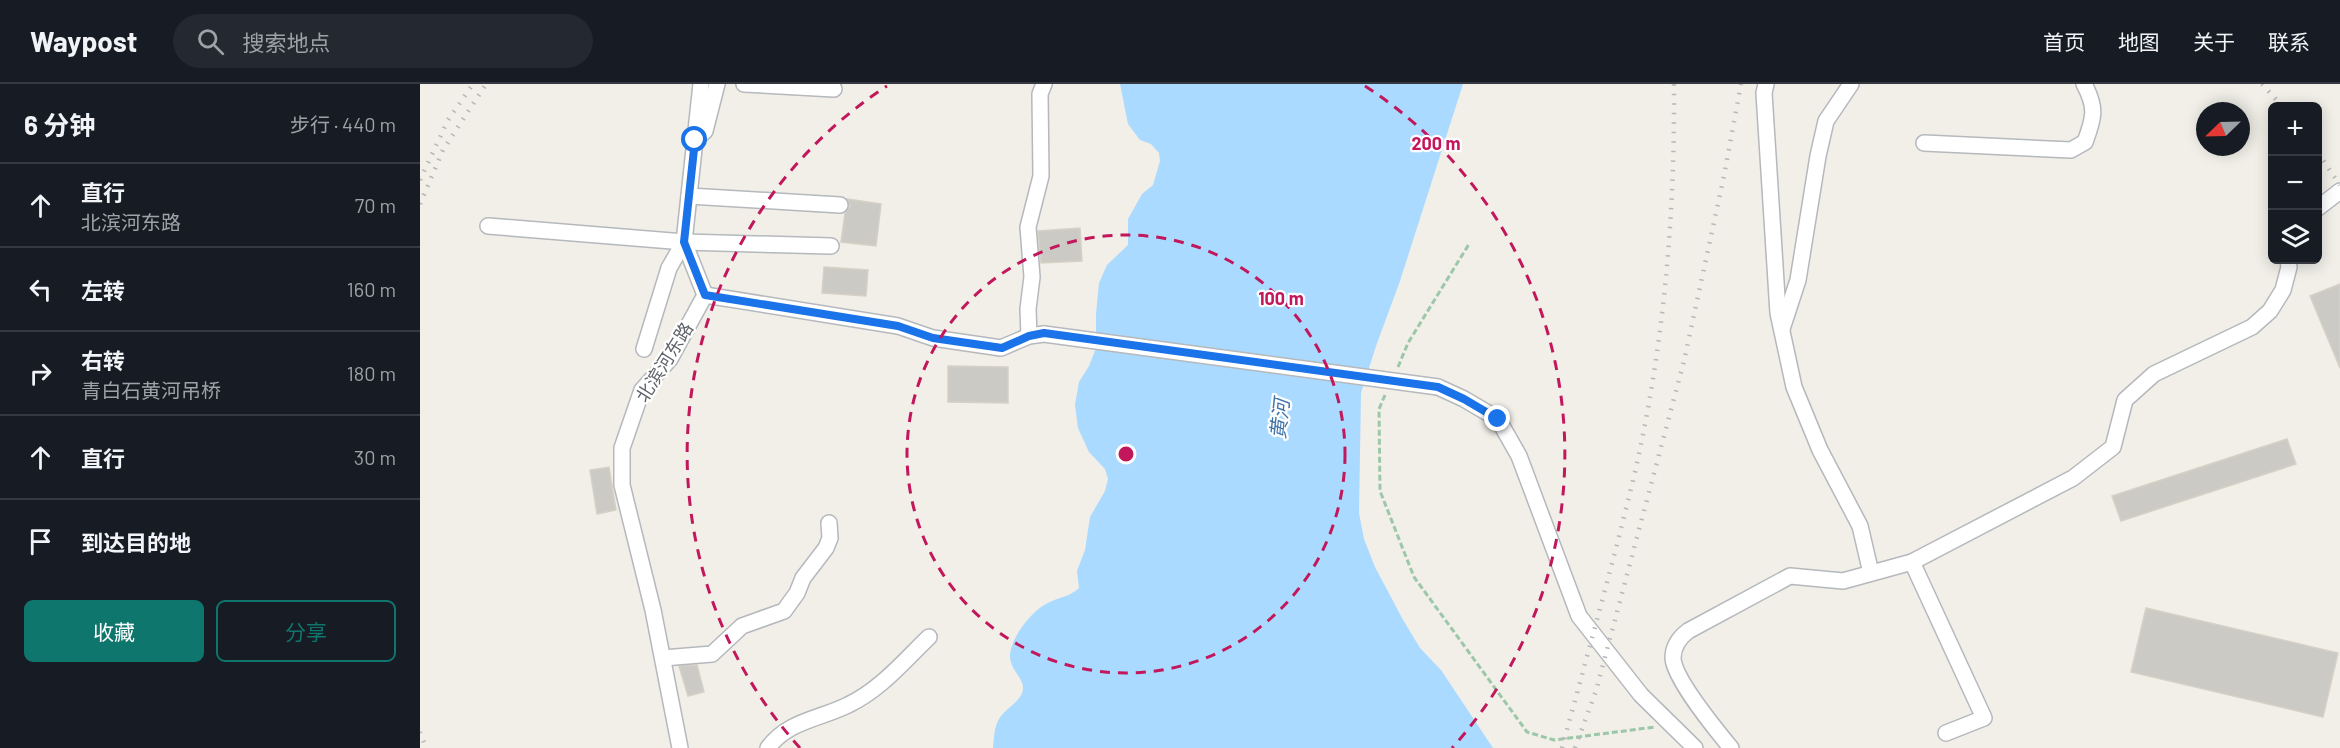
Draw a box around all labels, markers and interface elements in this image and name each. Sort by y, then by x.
search box [173,14,593,68]
text: Waypost [30,24,137,58]
icon: search [194,25,227,58]
text: 搜索地点 [242,29,330,55]
text: 首页 [2043,29,2085,54]
text: 地图 [2118,29,2160,54]
text: 关于 [2193,29,2235,54]
text: 联系 [2268,29,2310,54]
north arrow [2196,102,2250,156]
map controls [2268,102,2322,264]
button: + [2268,102,2322,156]
text: 6 分钟 [24,109,95,140]
text: 步行 · 440 m [290,112,396,136]
route start [681,126,707,152]
text: 200 m [1411,132,1461,154]
button: − [2268,156,2322,210]
text: 直行 [81,179,125,205]
icon: ahead [24,189,57,222]
text: 70 m [355,193,396,217]
text: 北滨河东路 [81,210,181,234]
button: layers [2268,210,2322,264]
icon: left [24,273,57,306]
text: 左转 [81,277,125,303]
text: 160 m [347,277,396,301]
text: 100 m [1258,287,1304,309]
street label: 北滨河东路 [631,318,697,406]
text: 右转 [81,347,125,373]
icon: right [24,357,57,390]
text: 180 m [347,361,396,385]
text: 青白石黄河吊桥 [81,378,221,402]
water label: 黄河 [1265,394,1293,440]
route end [1484,405,1510,431]
icon: ahead [24,441,57,474]
centre of rings [1116,444,1136,464]
text: 直行 [81,445,125,471]
text: 30 m [354,445,396,469]
icon: arrive [24,525,57,558]
text: 到达目的地 [81,529,191,555]
button: 收藏 [24,600,204,662]
button: 分享 [216,600,396,662]

